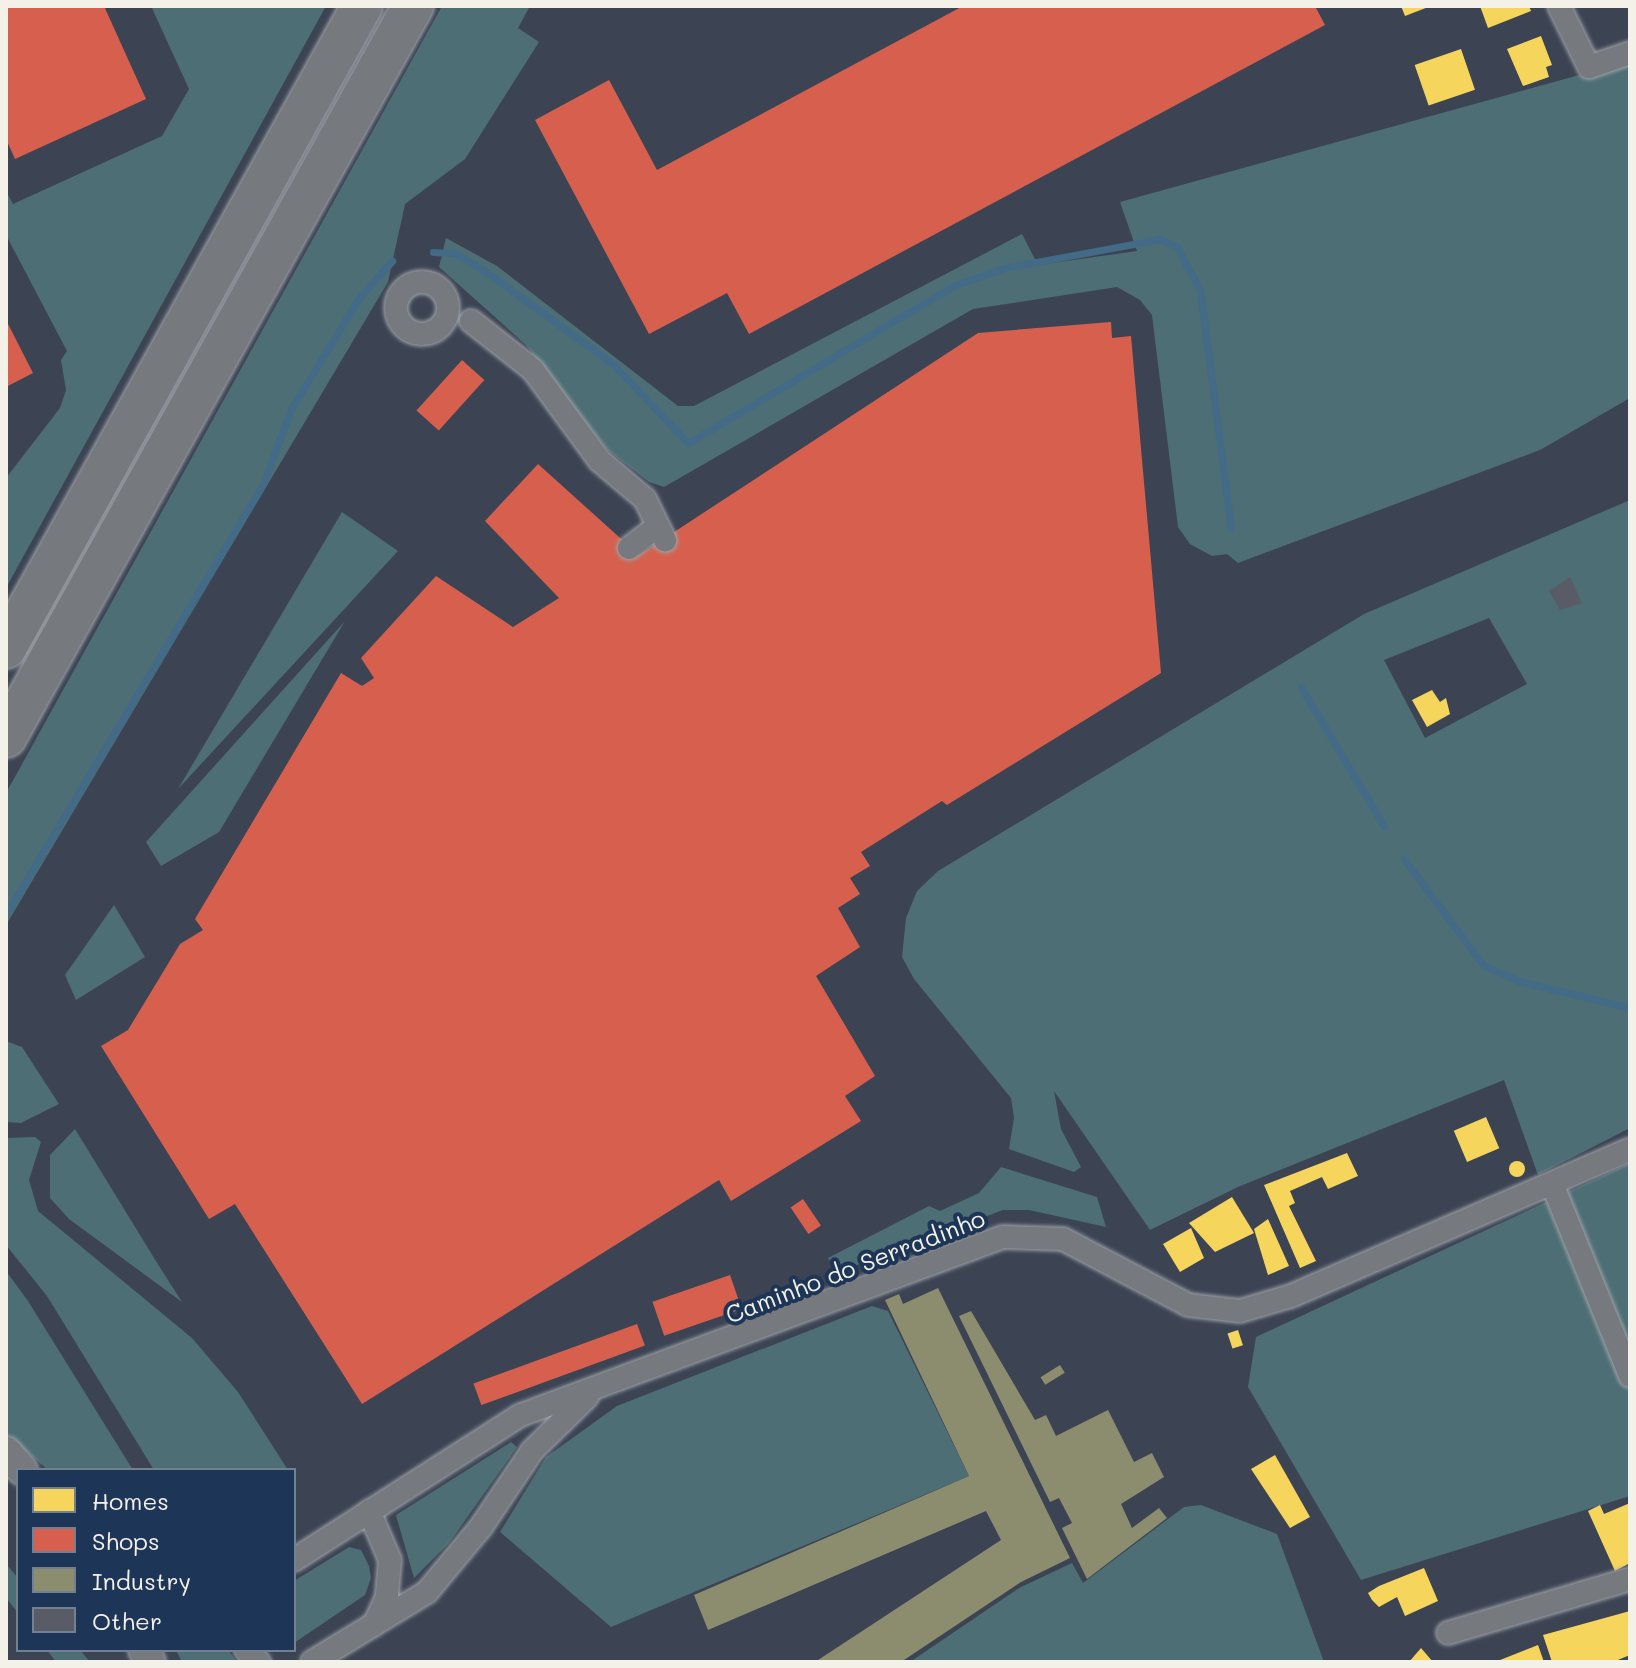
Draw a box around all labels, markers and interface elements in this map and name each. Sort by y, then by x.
street label: Caminho do Serradinho [721,1203,989,1329]
legend [16,1468,296,1652]
text: Homes [92,1485,169,1516]
text: Shops [92,1525,160,1556]
text: Industry [92,1565,191,1596]
text: Other [92,1605,162,1636]

